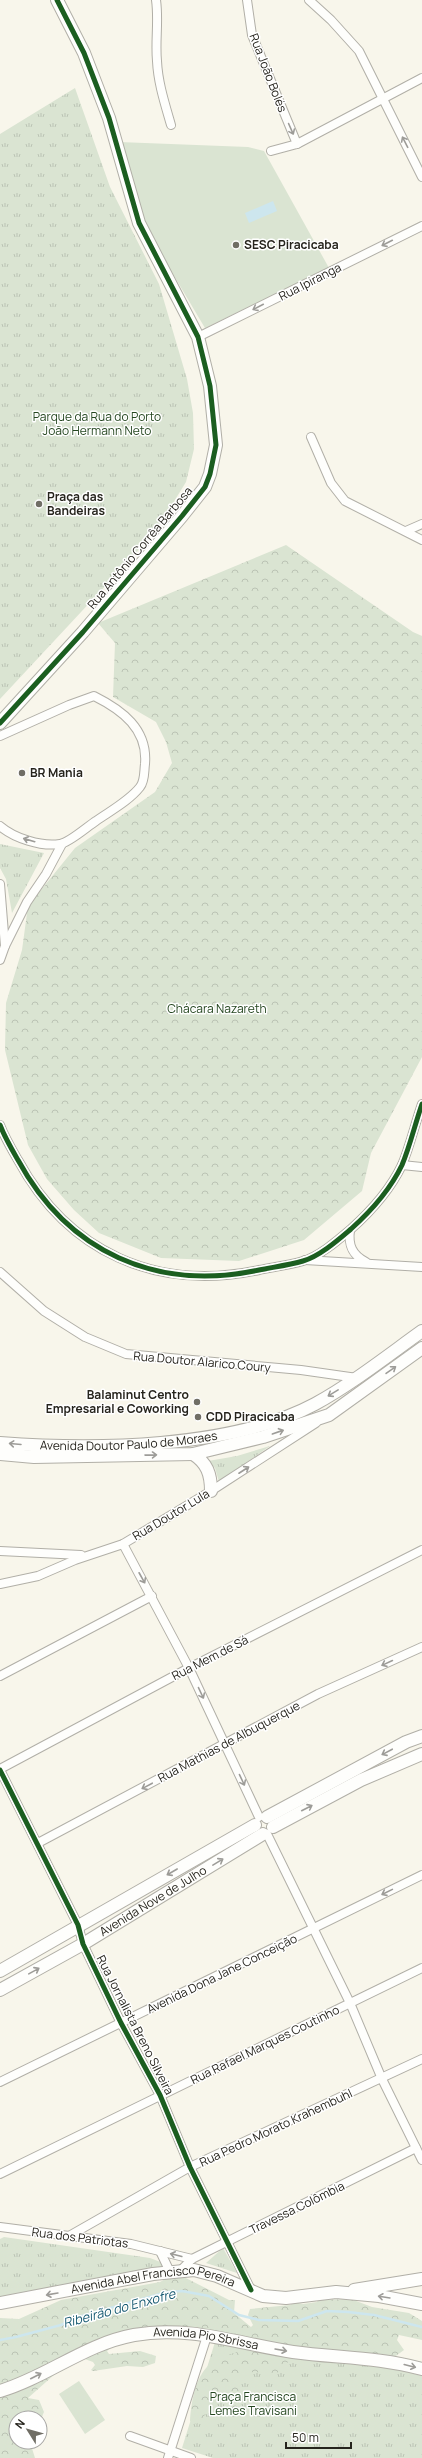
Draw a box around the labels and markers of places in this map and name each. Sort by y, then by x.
place label: SESC Piracicaba [244,236,339,253]
marker: SESC Piracicaba [231,240,241,250]
place label: Praça das Bandeiras [47,488,105,519]
marker: Praça das Bandeiras [34,499,44,509]
place label: BR Mania [30,764,83,781]
marker: BR Mania [17,768,27,778]
place label: Balaminut Centro Empresarial e Coworking [46,1386,189,1417]
marker: Balaminut Centro Empresarial e Coworking [192,1397,202,1407]
place label: CDD Piracicaba [206,1408,295,1425]
marker: CDD Piracicaba [193,1412,203,1422]

